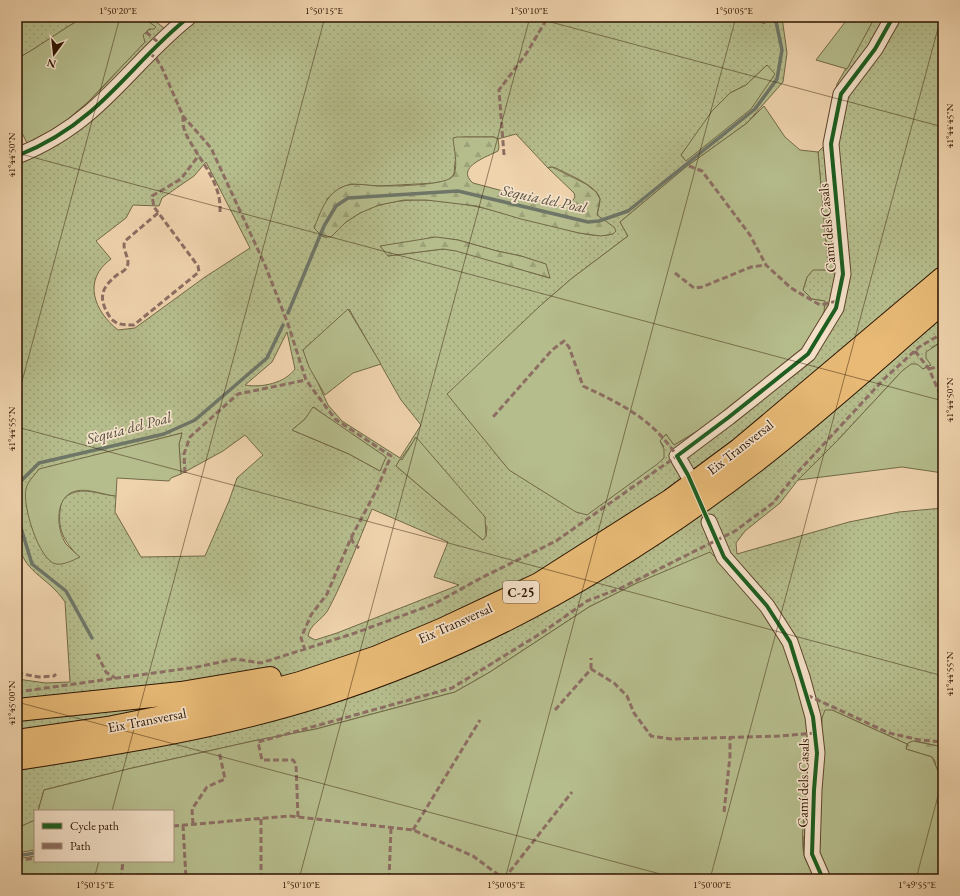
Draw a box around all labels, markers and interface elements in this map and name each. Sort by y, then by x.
text: 1°50'20"E [99,4,137,17]
text: 1°50'15"E [305,4,343,17]
text: 1°50'10"E [510,4,548,17]
text: 1°50'05"E [715,4,753,17]
north arrow [34,34,74,74]
text: N [45,56,58,72]
text: 41°44'45"N [943,103,956,148]
text: 41°44'50"N [5,132,18,177]
water label: Sèquia del Poal [498,180,589,218]
street label: Camí dels Casals [814,182,840,273]
text: 41°44'50"N [943,377,956,422]
text: 41°44'55"N [5,406,18,451]
water label: Sèquia del Poal [83,407,174,449]
street label: Eix Transversal [703,415,777,479]
road number: C-25 [503,581,539,603]
street label: Eix Transversal [415,598,496,647]
text: 41°44'55"N [943,651,956,696]
text: 41°45'00"N [5,680,18,725]
street label: Eix Transversal [106,703,188,736]
street label: Camí dels Casals [793,738,813,828]
legend [34,810,174,862]
text: Cycle path [70,818,119,834]
text: Path [70,838,91,854]
text: 1°50'15"E [76,878,114,891]
text: 1°50'10"E [282,878,320,891]
text: 1°50'05"E [487,878,525,891]
text: 1°50'00"E [693,878,731,891]
text: 1°49'55"E [898,878,936,891]

